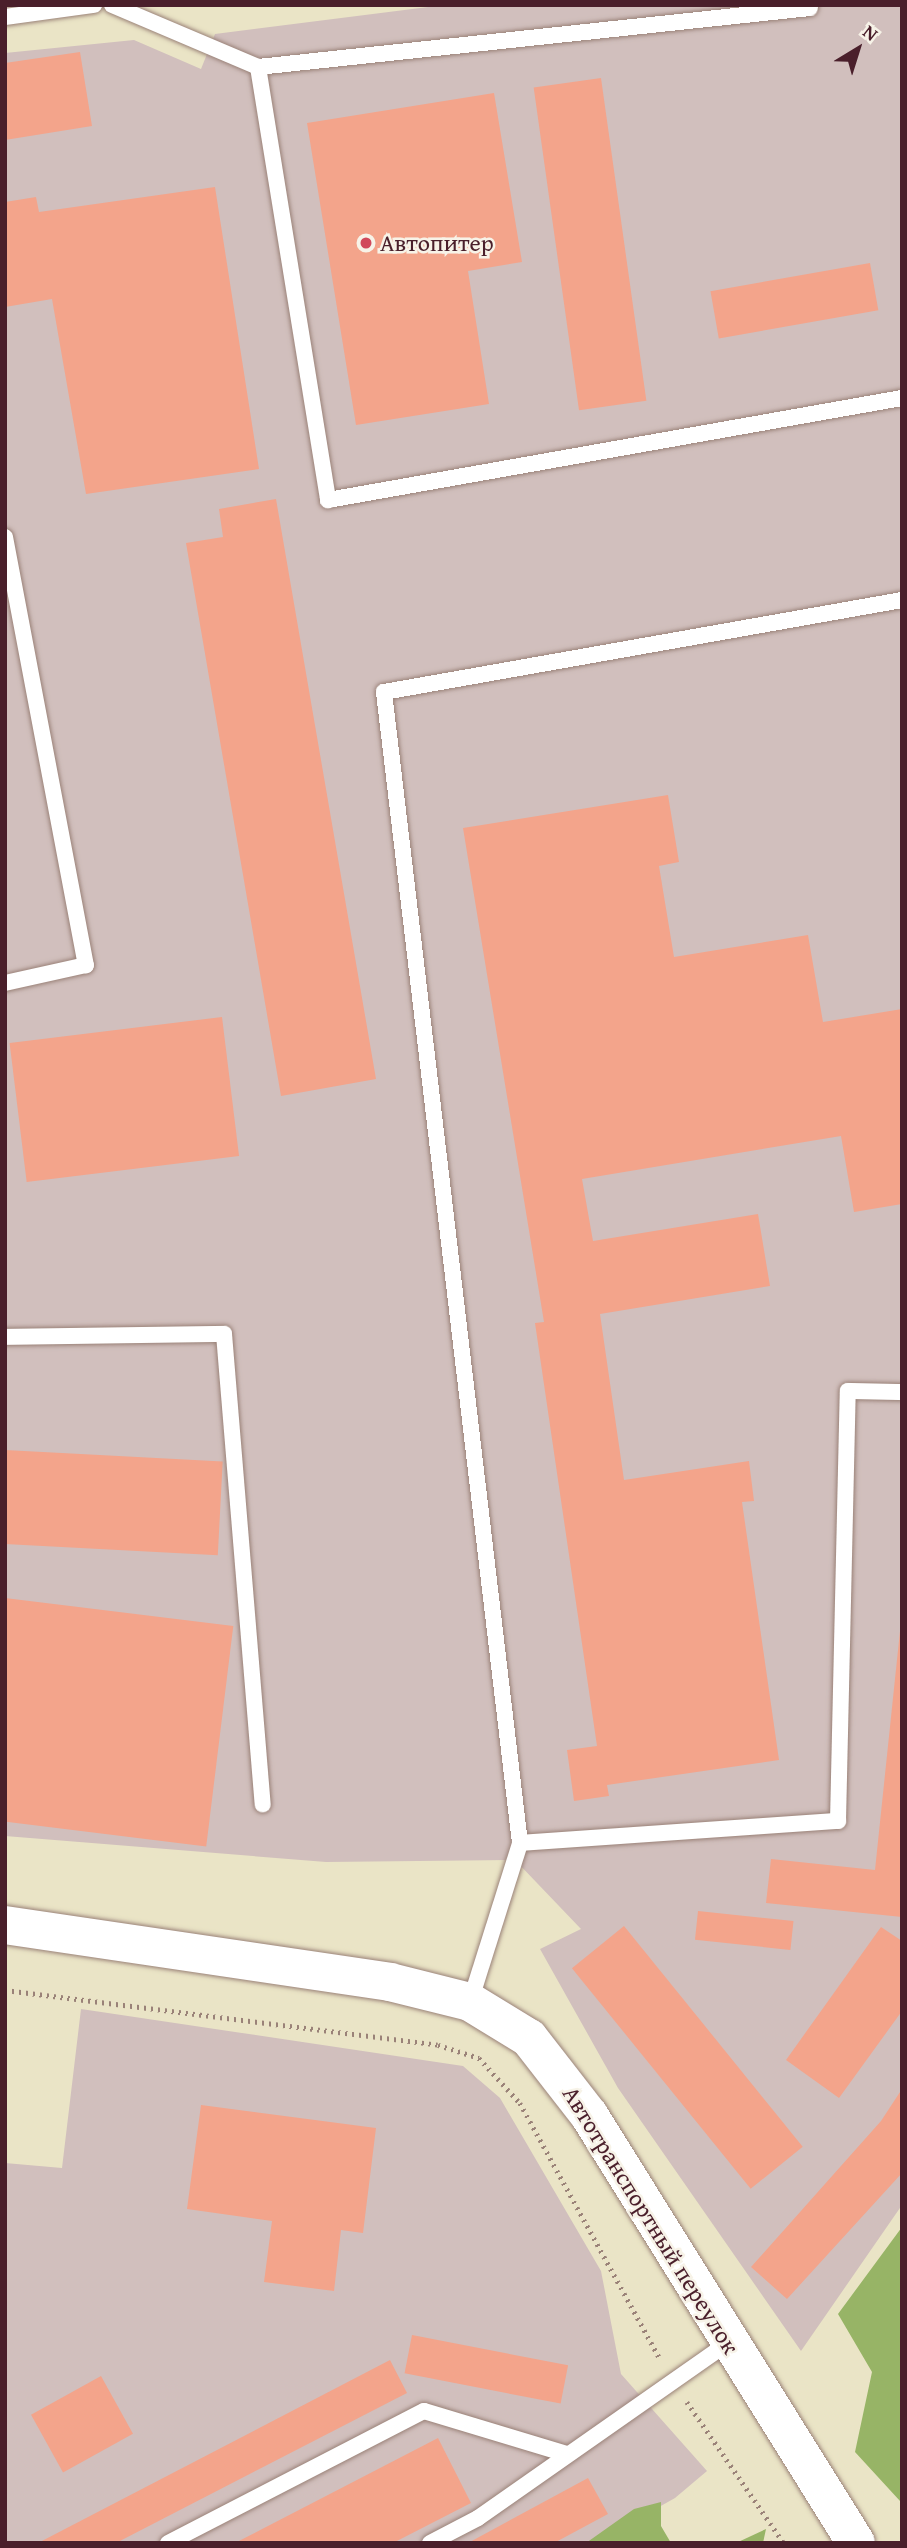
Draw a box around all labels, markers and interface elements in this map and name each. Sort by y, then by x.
north arrow [823,14,893,84]
text: N [857,18,885,47]
place label: Автопитер [380,229,494,257]
marker: Автопитер [358,235,374,251]
street label: Автотранспортный переулок [557,2081,745,2359]

